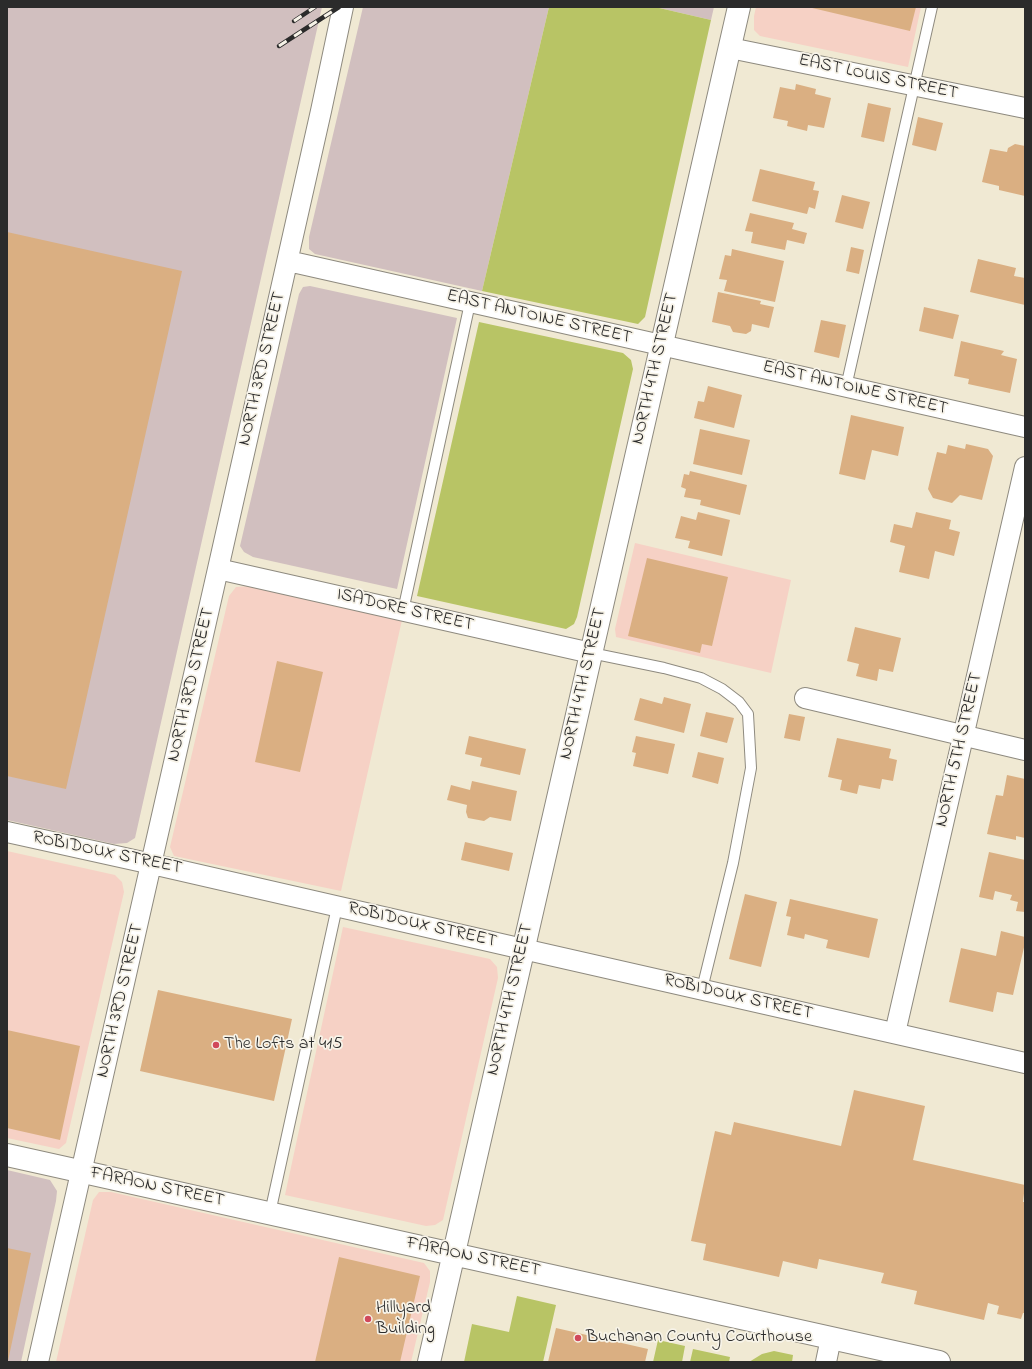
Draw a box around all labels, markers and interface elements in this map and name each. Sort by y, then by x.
street label: EAST LOUIS STREET [796,51,960,105]
street label: EAST ANTOINE STREET [444,286,634,350]
street label: NORTH 3RD STREET [235,290,291,448]
street label: NORTH 4TH STREET [628,291,684,447]
street label: EAST ANTOINE STREET [760,357,950,421]
street label: ISADORE STREET [334,585,476,637]
street label: NORTH 3RD STREET [164,606,220,764]
street label: NORTH 4TH STREET [556,606,612,762]
street label: NORTH 5TH STREET [932,671,988,829]
street label: ROBIDOUX STREET [30,828,184,880]
street label: ROBIDOUX STREET [345,898,499,954]
street label: NORTH 3RD STREET [93,922,149,1080]
street label: NORTH 4TH STREET [483,922,539,1078]
street label: ROBIDOUX STREET [661,970,815,1026]
place label: The Lofts at 415 [224,1034,342,1056]
marker: The Lofts at 415 [211,1040,221,1050]
street label: FARAON STREET [88,1163,226,1213]
street label: FARAON STREET [404,1233,542,1283]
place label: Hillyard Building [376,1298,435,1340]
marker: Hillyard Building [363,1314,373,1324]
place label: Buchanan County Courthouse [586,1327,812,1349]
marker: Buchanan County Courthouse [573,1333,583,1343]

